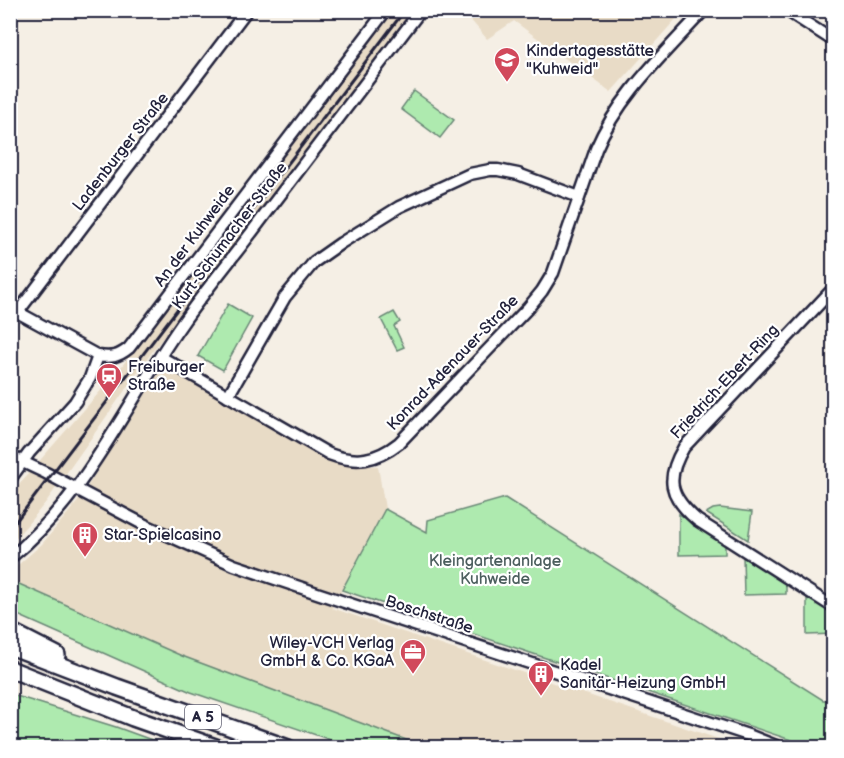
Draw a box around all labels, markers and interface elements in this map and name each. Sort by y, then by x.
place label: Kindertagesstätte "Kuhweid" [526,42,655,79]
school or university icon: Kindertagesstätte "Kuhweid" [492,45,522,83]
street label: Ladenburger Straße [69,89,173,215]
street label: Kurt-Schumacher-Straße [168,158,292,313]
street label: An der Kuhweide [151,181,240,290]
street label: Konrad-Adenauer-Straße [383,291,523,435]
street label: Friedrich-Ebert-Ring [667,321,783,443]
place label: Freiburger Straße [128,358,204,395]
station icon: Freiburger Straße [94,361,124,399]
building icon: Star-Spielcasino [70,520,100,558]
place label: Star-Spielcasino [104,526,221,545]
park label: Kleingartenanlage Kuhweide [429,552,562,589]
street label: Boschstraße [383,592,476,638]
place label: Wiley-VCH Verlag GmbH & Co. KGaA [260,634,394,671]
office icon: Wiley-VCH Verlag GmbH & Co. KGaA [398,637,428,675]
place label: Kadel Sanitär-Heizung GmbH [560,656,726,693]
building icon: Kadel Sanitär-Heizung GmbH [526,659,556,697]
road number: A 5 [185,705,221,729]

